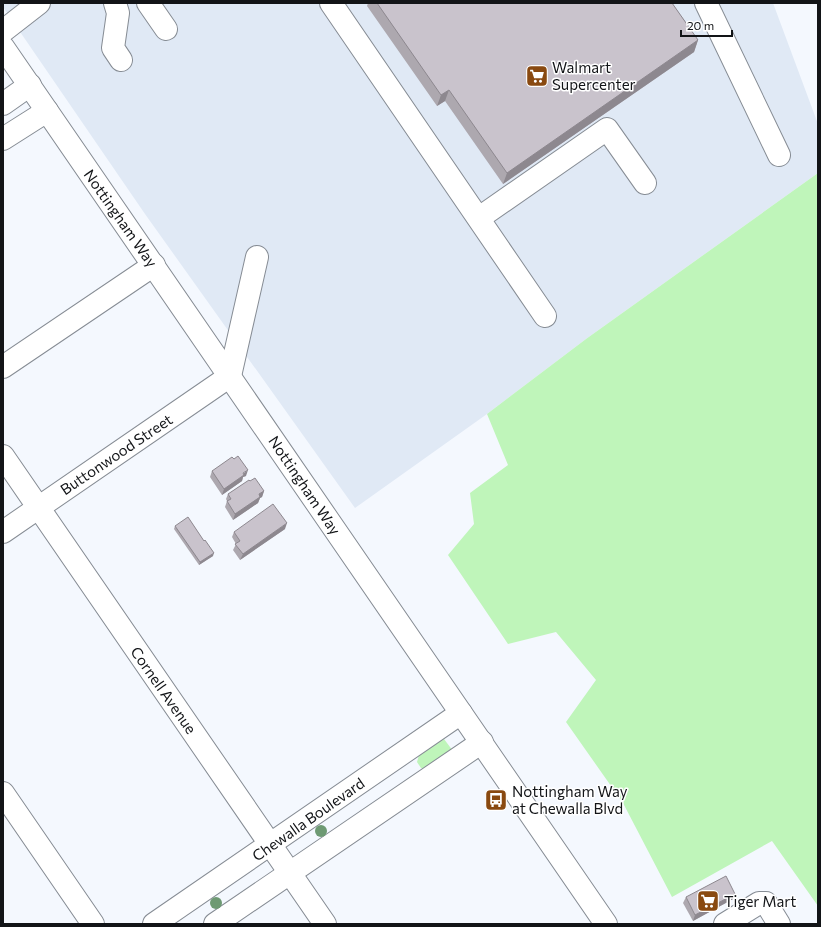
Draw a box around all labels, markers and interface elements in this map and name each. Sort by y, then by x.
scale bar [681,12,732,38]
text: 20 m [687,18,714,32]
place label: Walmart Supercenter [552,58,636,93]
supermarket icon: Walmart Supercenter [524,63,550,89]
street label: Nottingham Way [81,166,162,271]
street label: Buttonwood Street [57,410,175,498]
street label: Nottingham Way [265,432,345,538]
street label: Cornell Avenue [127,643,201,737]
street label: Chewalla Boulevard [248,773,368,865]
place label: Nottingham Way at Chewalla Blvd [512,782,628,817]
bus stop icon: Nottingham Way at Chewalla Blvd [483,787,509,813]
supermarket icon: Tiger Mart [695,888,721,914]
place label: Tiger Mart [724,892,796,910]

